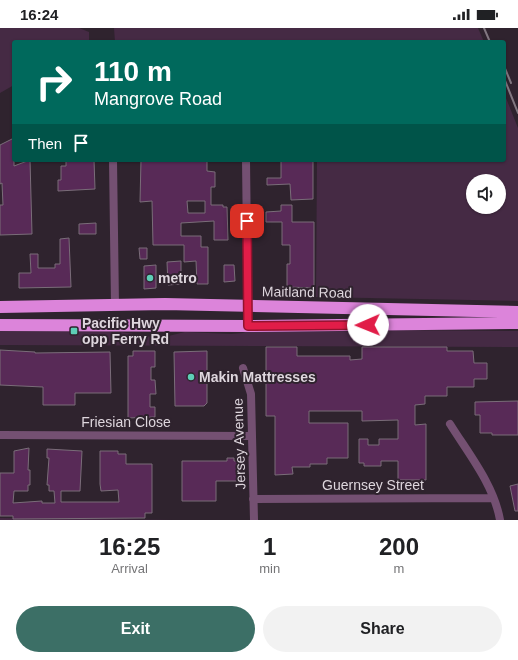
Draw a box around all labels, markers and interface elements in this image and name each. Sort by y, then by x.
text: 16:24 [20,6,58,23]
icon: right [28,56,80,108]
text: 110 m [94,56,172,87]
text: Mangrove Road [94,89,222,109]
icon: arrive [70,132,92,154]
text: Then [28,135,62,152]
map controls [466,174,506,214]
button: sound [466,174,506,214]
pin [230,204,264,238]
icon: arrive [236,210,258,232]
place label: metro [158,270,197,286]
marker: metro [145,273,155,283]
street label: Maitland Road [262,283,352,301]
position arrow [347,304,389,346]
place label: Pacific Hwy opp Ferry Rd [82,315,169,347]
marker: Pacific Hwy opp Ferry Rd [69,326,79,336]
place label: Makin Mattresses [199,369,316,385]
marker: Makin Mattresses [186,372,196,382]
street label: Jersey Avenue [229,398,249,490]
street label: Friesian Close [81,414,171,430]
street label: Guernsey Street [322,477,424,493]
text: 16:25 [99,533,160,560]
text: 1 [263,533,276,560]
text: 200 [379,533,419,560]
text: Arrival [111,561,148,576]
text: min [259,561,280,576]
text: m [394,561,404,576]
button: Exit [16,606,255,652]
button: Share [263,606,502,652]

